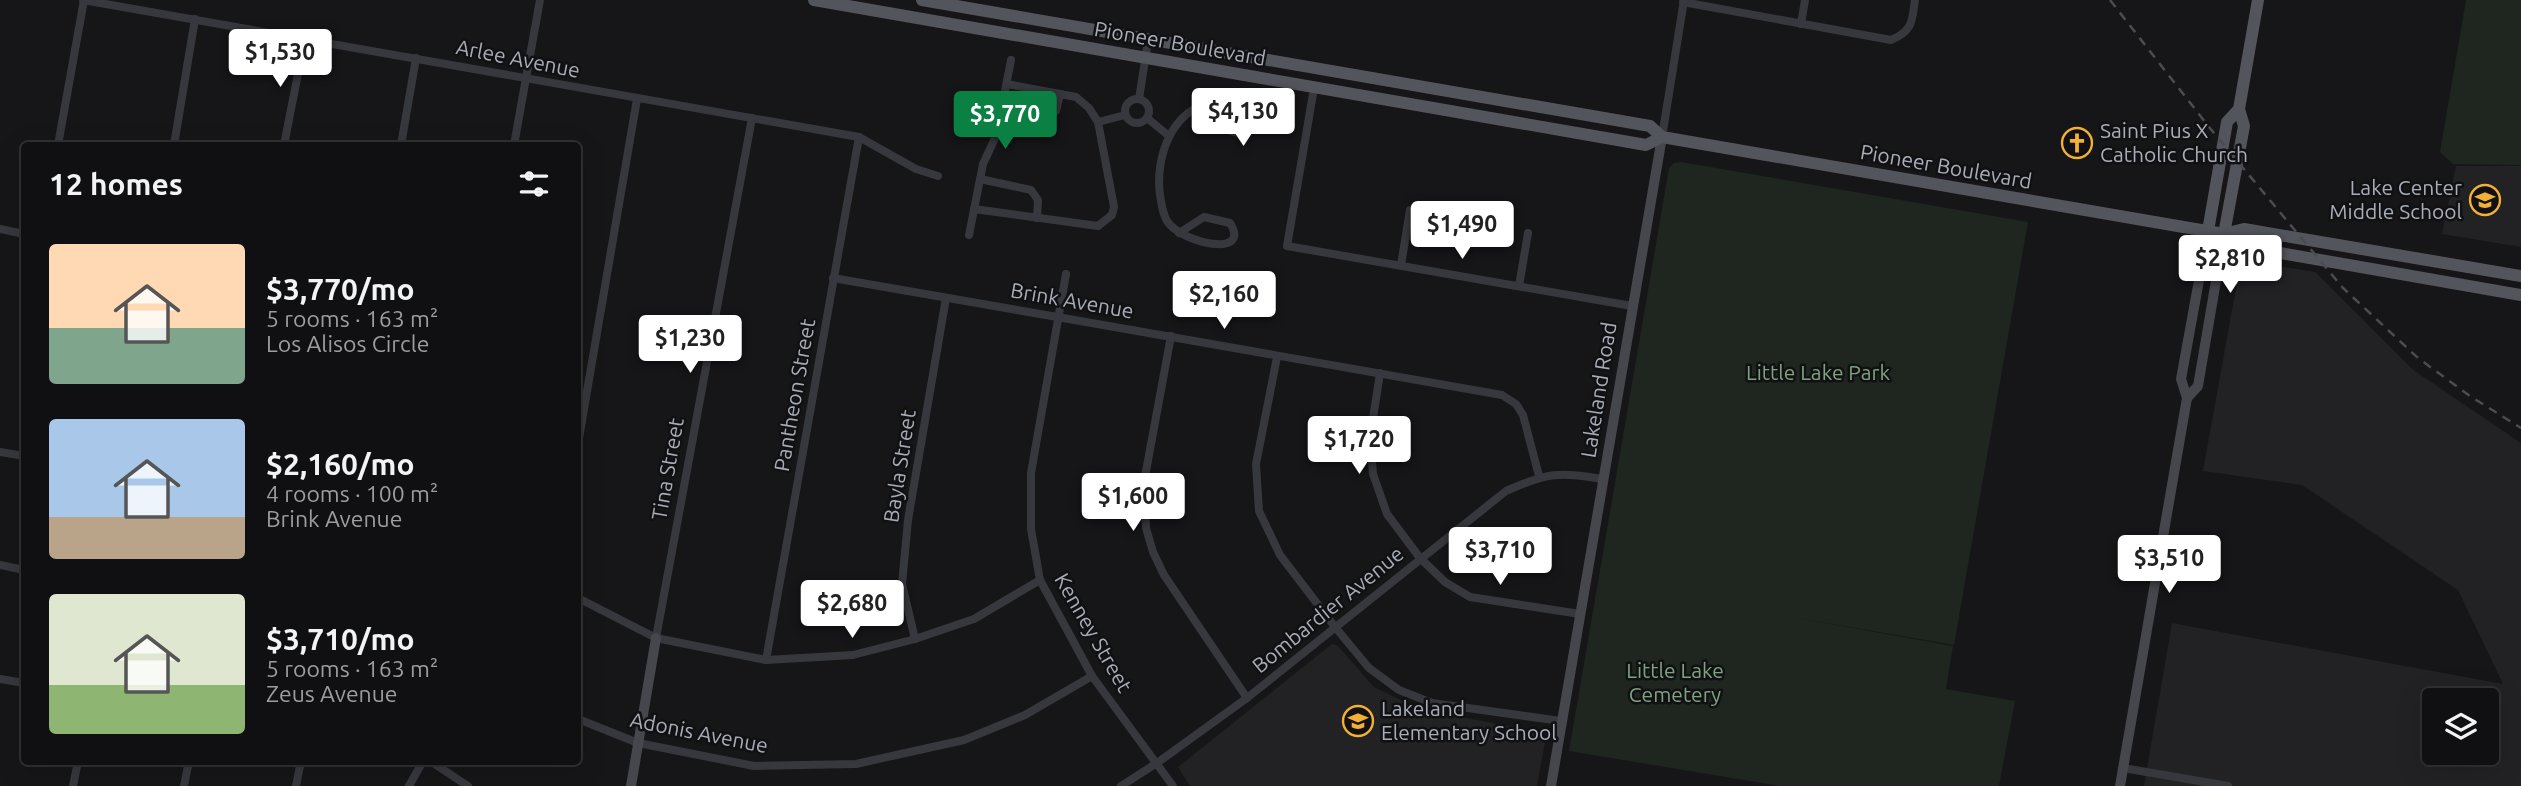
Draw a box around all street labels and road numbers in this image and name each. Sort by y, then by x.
street label: Pioneer Boulevard [1092,16,1268,70]
street label: Arlee Avenue [454,34,582,82]
street label: Pioneer Boulevard [1858,139,2034,193]
street label: Brink Avenue [1009,277,1136,323]
street label: Pantheon Street [769,317,819,473]
street label: Lakeland Road [1575,320,1621,459]
street label: Bayla Street [878,408,920,524]
street label: Tina Street [646,416,688,522]
street label: Bombardier Avenue [1247,541,1408,677]
street label: Kenney Street [1050,569,1138,696]
street label: Adonis Avenue [628,707,770,757]

